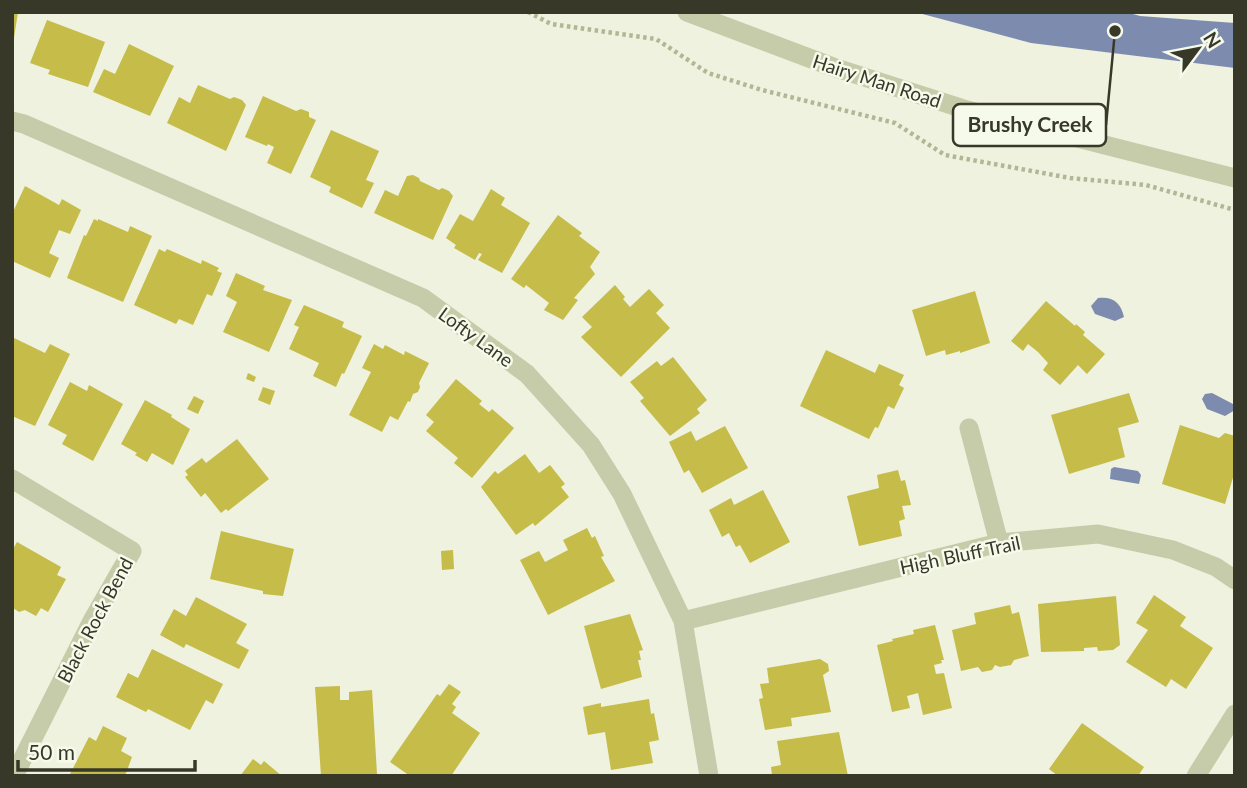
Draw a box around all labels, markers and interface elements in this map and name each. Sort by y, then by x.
north arrow [1163,14,1233,84]
text: N [1199,27,1226,52]
street label: Hairy Man Road [810,49,944,112]
callout: Brushy Creek [953,104,1106,146]
text: Brushy Creek [968,111,1093,136]
street label: Lofty Lane [434,302,518,371]
street label: High Bluff Trail [898,531,1022,578]
street label: Black Rock Bend [52,553,137,686]
scale bar [18,728,194,772]
text: 50 m [28,739,75,764]

